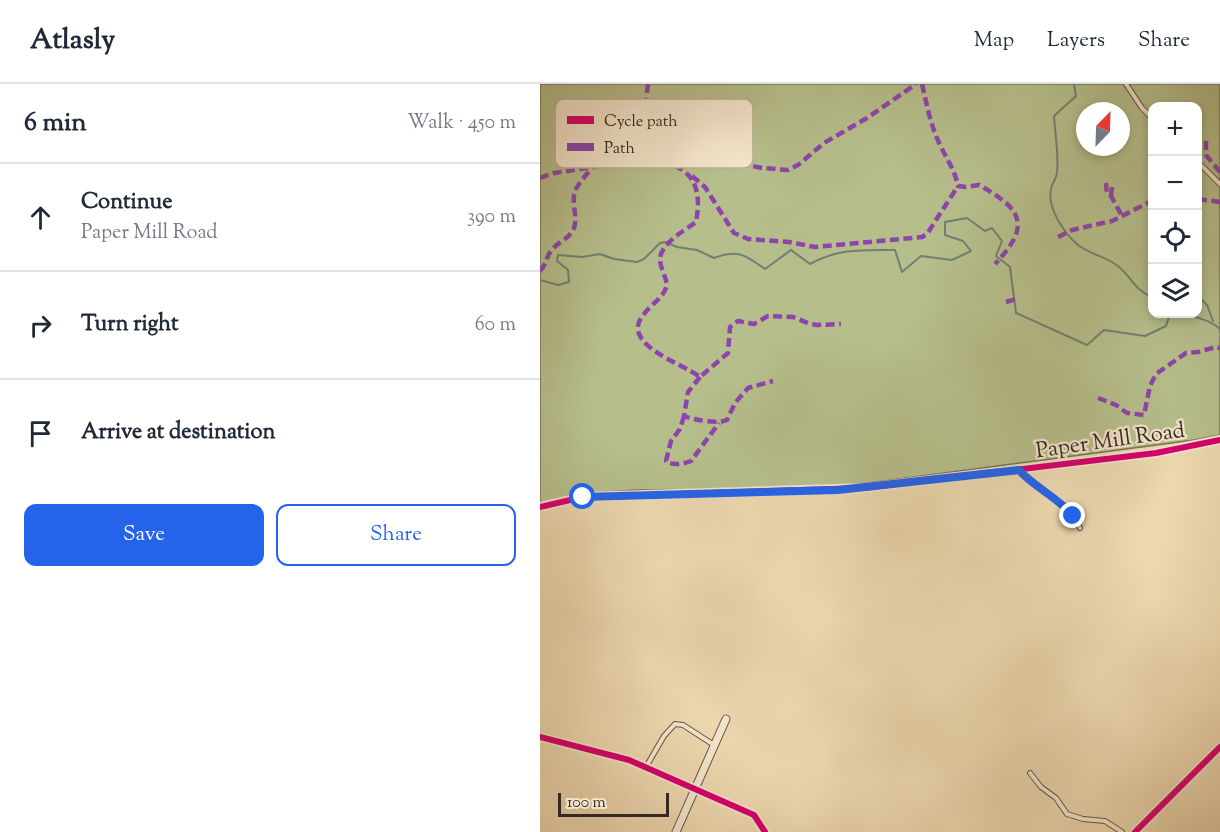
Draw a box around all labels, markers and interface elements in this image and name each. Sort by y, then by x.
text: Atlasly [30,21,115,61]
text: Map [974,26,1014,56]
text: Layers [1047,26,1105,56]
text: Share [1138,26,1190,56]
legend [555,99,753,168]
north arrow [1076,102,1130,156]
map controls [1148,102,1202,318]
button: + [1148,102,1202,156]
text: 6 min [24,105,87,142]
text: Walk · 450 m [407,109,516,138]
text: Cycle path [604,111,678,134]
text: Path [604,138,635,161]
button: − [1148,156,1202,210]
text: Continue [81,187,172,219]
icon: ahead [24,201,57,234]
text: 390 m [467,203,516,232]
button: locate [1148,210,1202,264]
text: Paper Mill Road [81,219,218,248]
button: layers [1148,264,1202,318]
icon: right [24,309,57,342]
text: Turn right [81,309,178,341]
text: 60 m [475,311,516,340]
street label: Paper Mill Road [1034,416,1187,468]
icon: arrive [24,417,57,450]
text: Arrive at destination [81,417,276,449]
route start [569,483,595,509]
route end [1059,502,1085,528]
button: Save [24,504,264,566]
button: Share [276,504,516,566]
scale bar [558,790,669,818]
text: 100 m [567,792,606,815]

